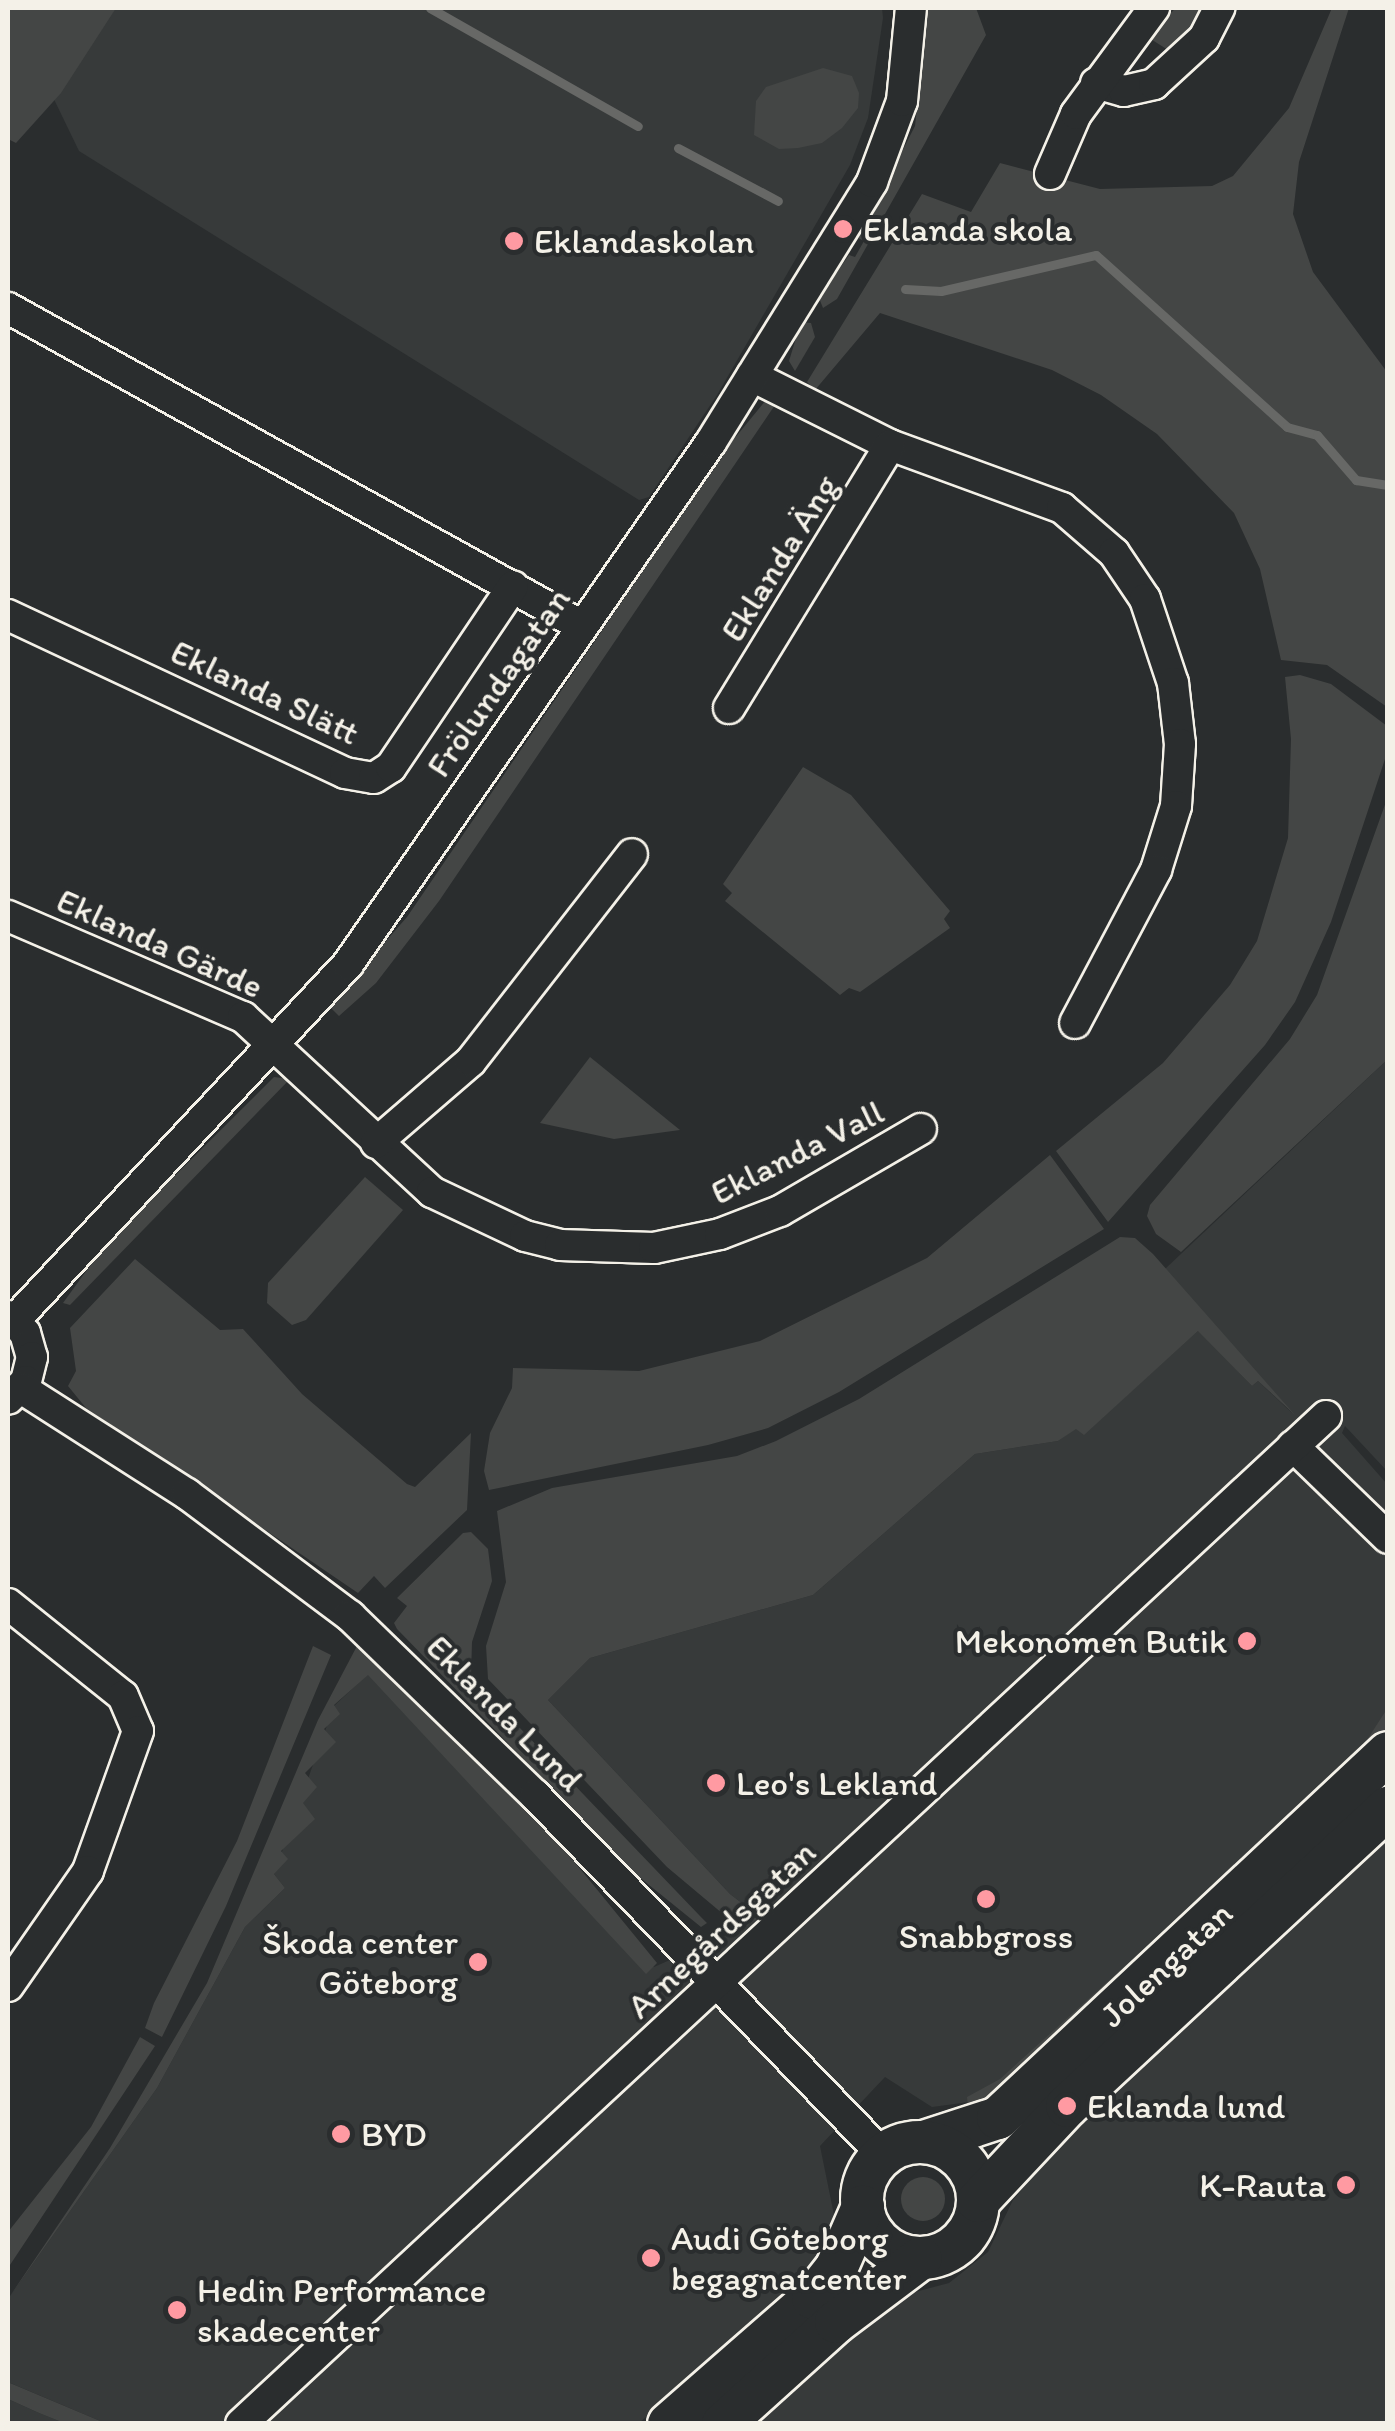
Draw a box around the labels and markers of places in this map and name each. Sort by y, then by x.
place label: Eklanda skola [863,208,1071,250]
marker: Eklanda skola [832,218,854,240]
place label: Eklandaskolan [534,220,754,262]
marker: Eklandaskolan [503,230,525,252]
place label: Mekonomen Butik [955,1620,1227,1662]
marker: Mekonomen Butik [1236,1630,1258,1652]
place label: Leo's Lekland [736,1762,937,1804]
marker: Leo's Lekland [705,1772,727,1794]
marker: Snabbgross [975,1888,997,1910]
place label: Snabbgross [899,1915,1073,1957]
place label: Škoda center Göteborg [263,1921,458,2003]
marker: Škoda center Göteborg [467,1951,489,1973]
place label: Eklanda lund [1087,2085,1284,2127]
marker: Eklanda lund [1056,2095,1078,2117]
place label: BYD [361,2113,427,2155]
marker: BYD [330,2123,352,2145]
place label: K-Rauta [1199,2164,1326,2206]
marker: K-Rauta [1335,2174,1357,2196]
place label: Audi Göteborg begagnatcenter [671,2217,906,2299]
marker: Audi Göteborg begagnatcenter [640,2247,662,2269]
place label: Hedin Performance skadecenter [197,2269,486,2351]
marker: Hedin Performance skadecenter [166,2299,188,2321]

